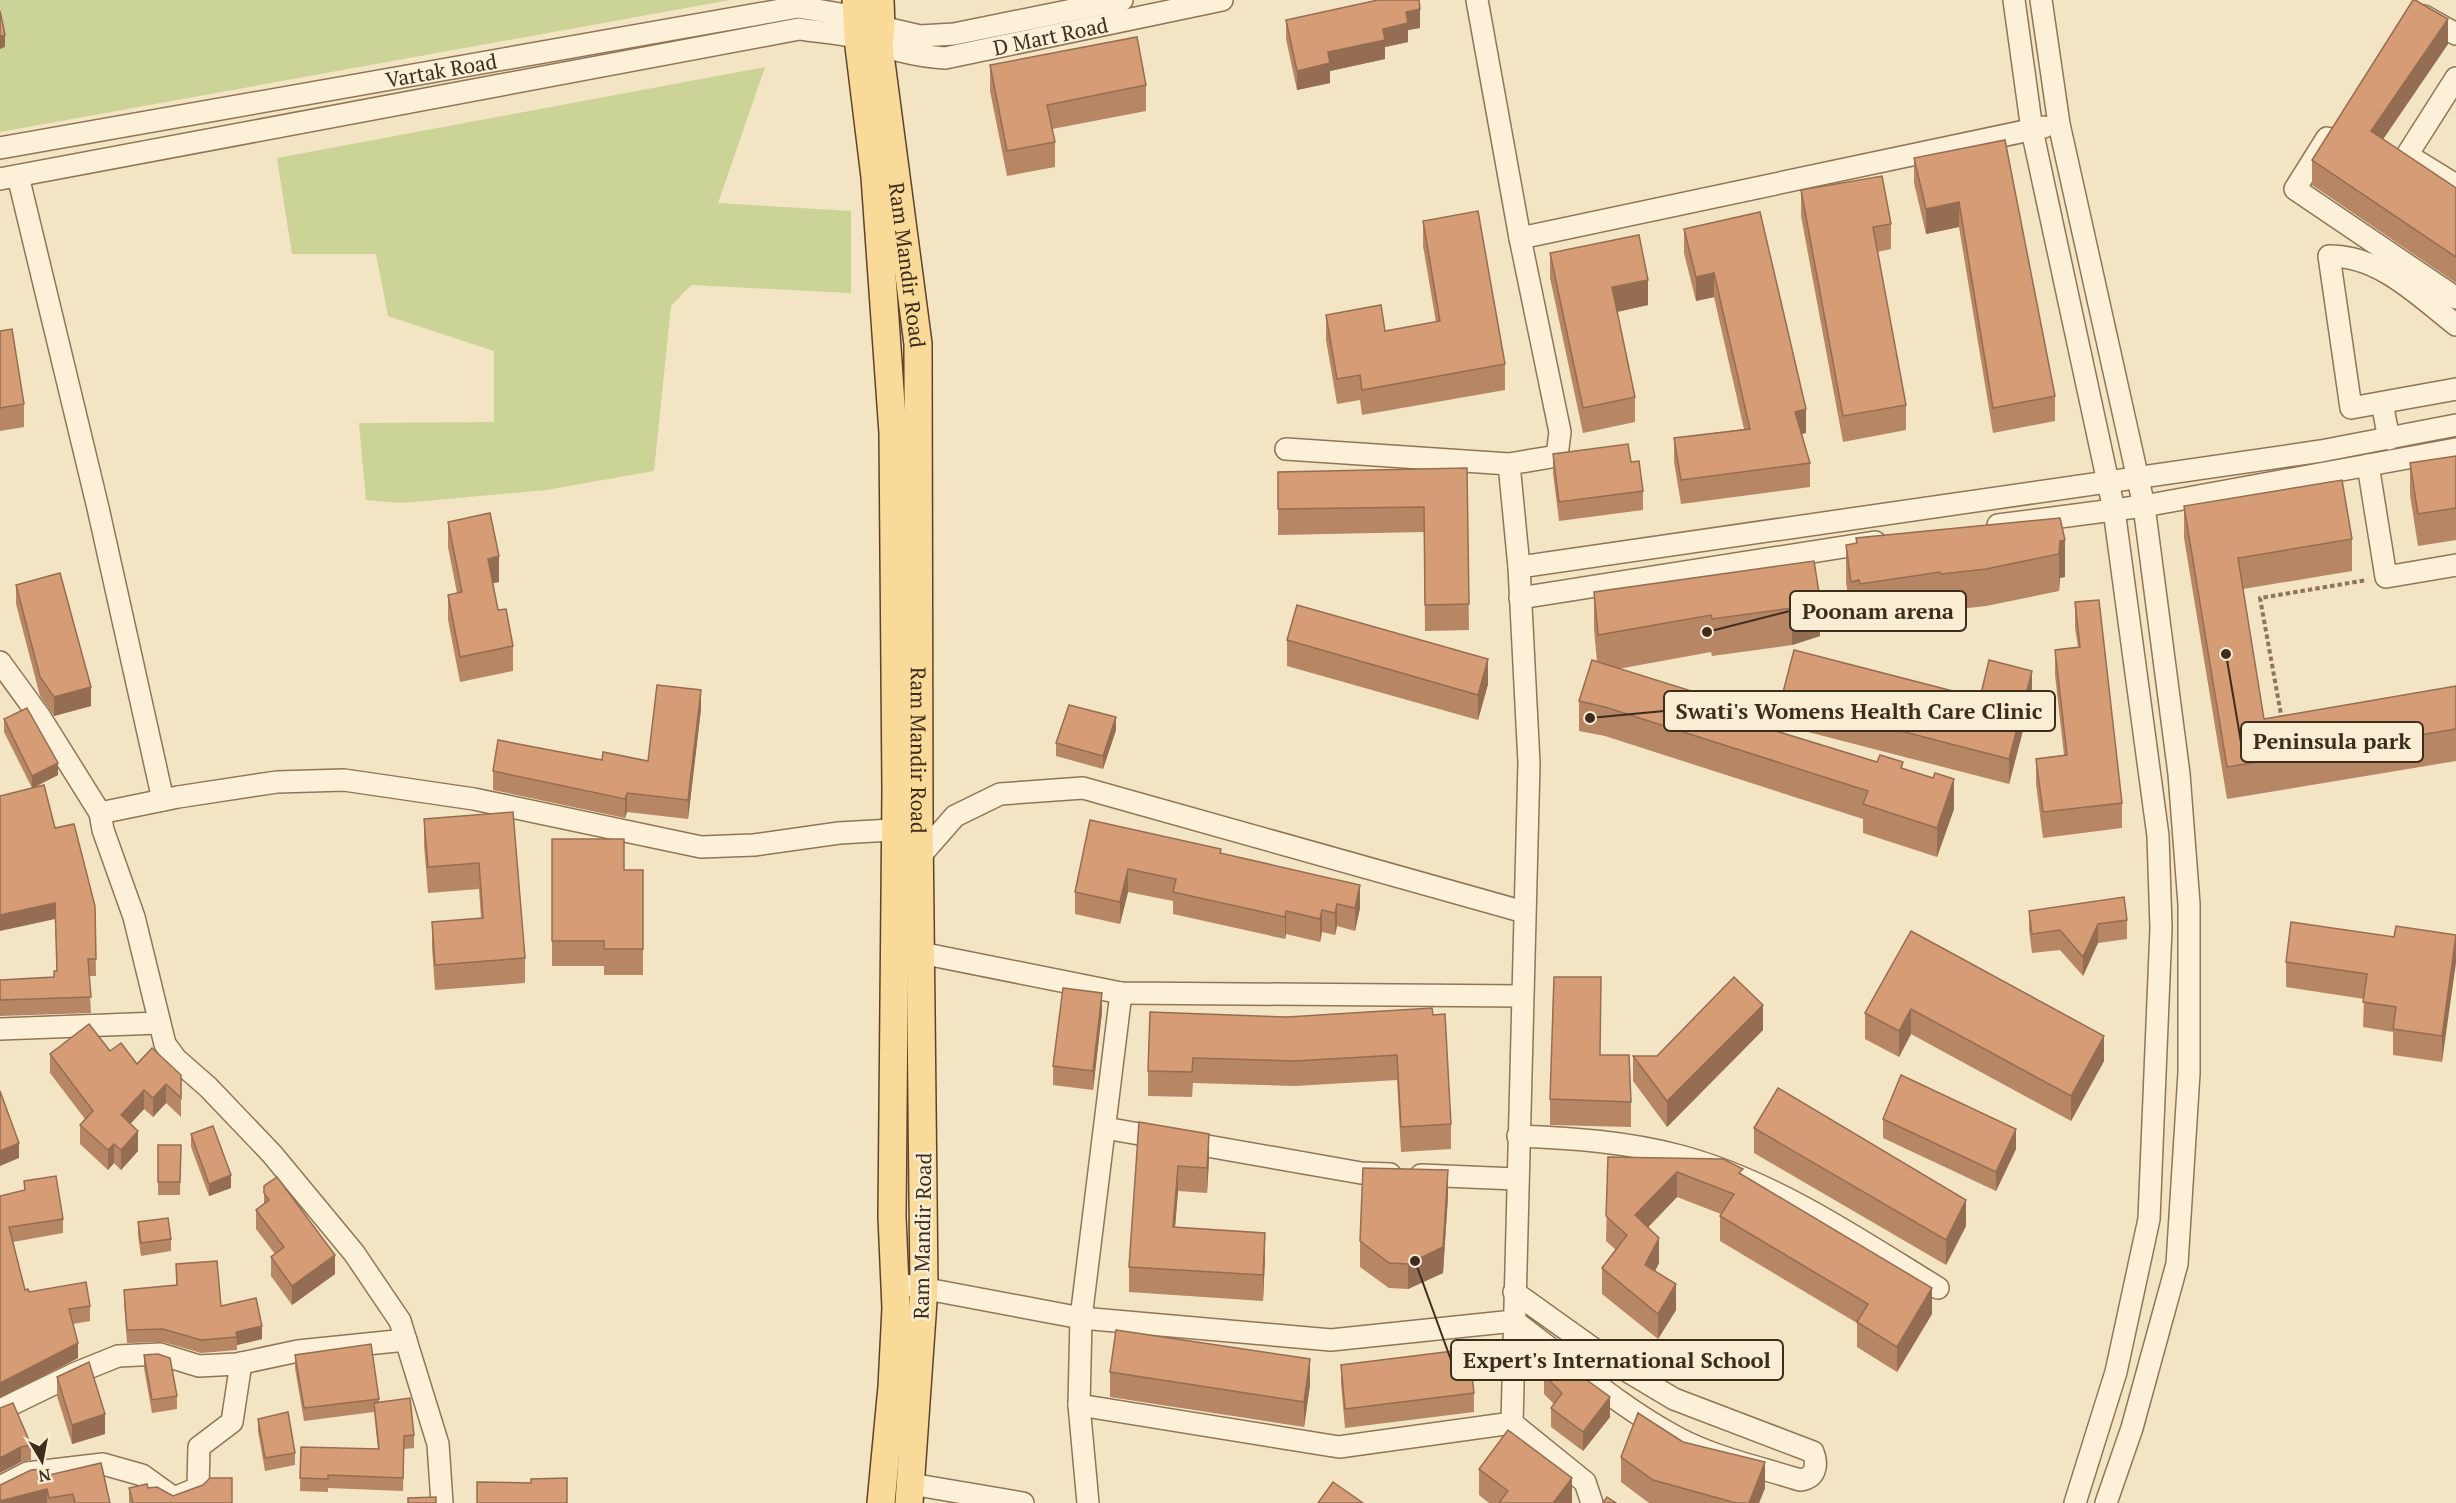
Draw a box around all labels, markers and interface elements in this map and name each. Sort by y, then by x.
street label: D Mart Road [990,10,1111,62]
street label: Vartak Road [383,46,499,94]
street label: Ram Mandir Road [883,181,932,350]
callout: Poonam arena [1790,591,1966,631]
text: Poonam arena [1802,596,1954,625]
street label: Ram Mandir Road [905,667,933,834]
callout: Swati's Womens Health Care Clinic [1664,691,2055,731]
text: Swati's Womens Health Care Clinic [1676,696,2043,725]
callout: Peninsula park [2241,722,2423,762]
text: Peninsula park [2253,726,2411,755]
street label: Ram Mandir Road [907,1152,937,1319]
callout: Expert's International School [1451,1340,1783,1380]
text: Expert's International School [1463,1345,1771,1374]
north arrow [12,1431,72,1491]
text: N [37,1464,52,1488]

